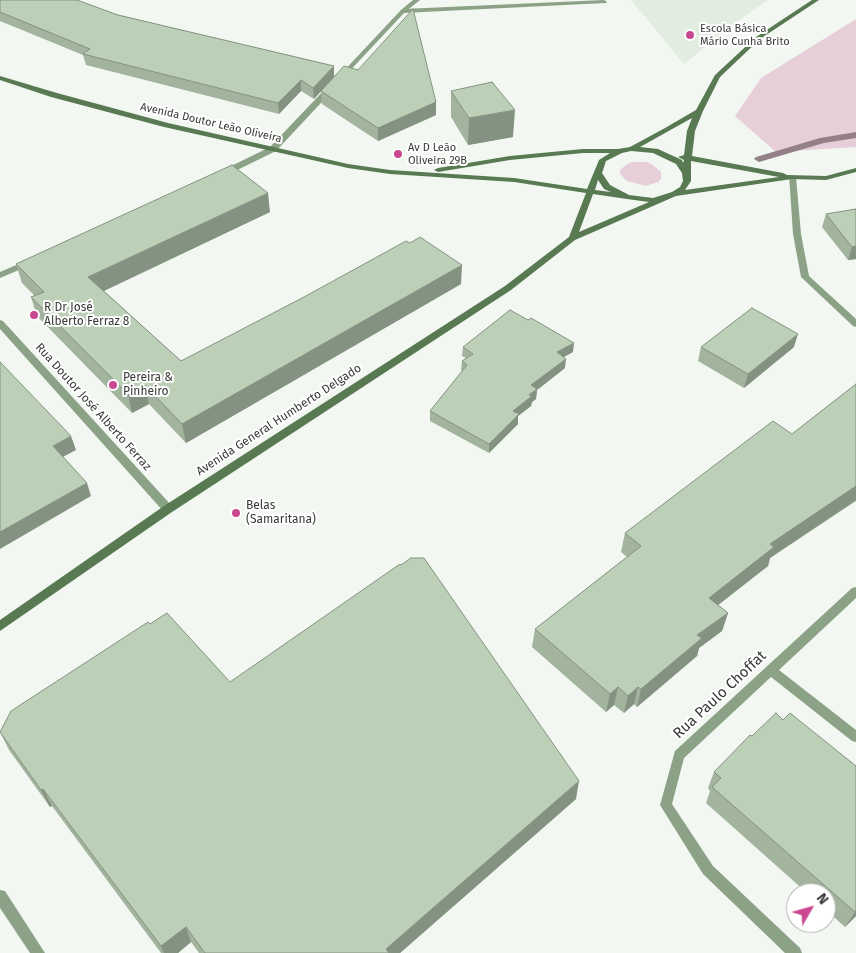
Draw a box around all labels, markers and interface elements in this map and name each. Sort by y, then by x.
place label: Escola Básica Mário Cunha Brito [700,22,790,48]
marker: Escola Básica Mário Cunha Brito [684,29,696,41]
street label: Avenida Doutor Leão Oliveira [139,100,283,146]
place label: Av D Leão Oliveira 29B [408,141,467,167]
marker: Av D Leão Oliveira 29B [392,148,404,160]
place label: R Dr José Alberto Ferraz 8 [44,301,129,329]
marker: R Dr José Alberto Ferraz 8 [28,309,40,321]
street label: Rua Doutor José Alberto Ferraz [32,340,154,474]
street label: Avenida General Humberto Delgado [194,361,364,479]
place label: Pereira & Pinheiro [123,371,173,399]
marker: Pereira & Pinheiro [107,379,119,391]
place label: Belas (Samaritana) [246,499,316,527]
marker: Belas (Samaritana) [230,507,242,519]
street label: Rua Paulo Choffat [670,647,770,743]
north arrow [786,883,836,933]
text: N [813,890,832,908]

